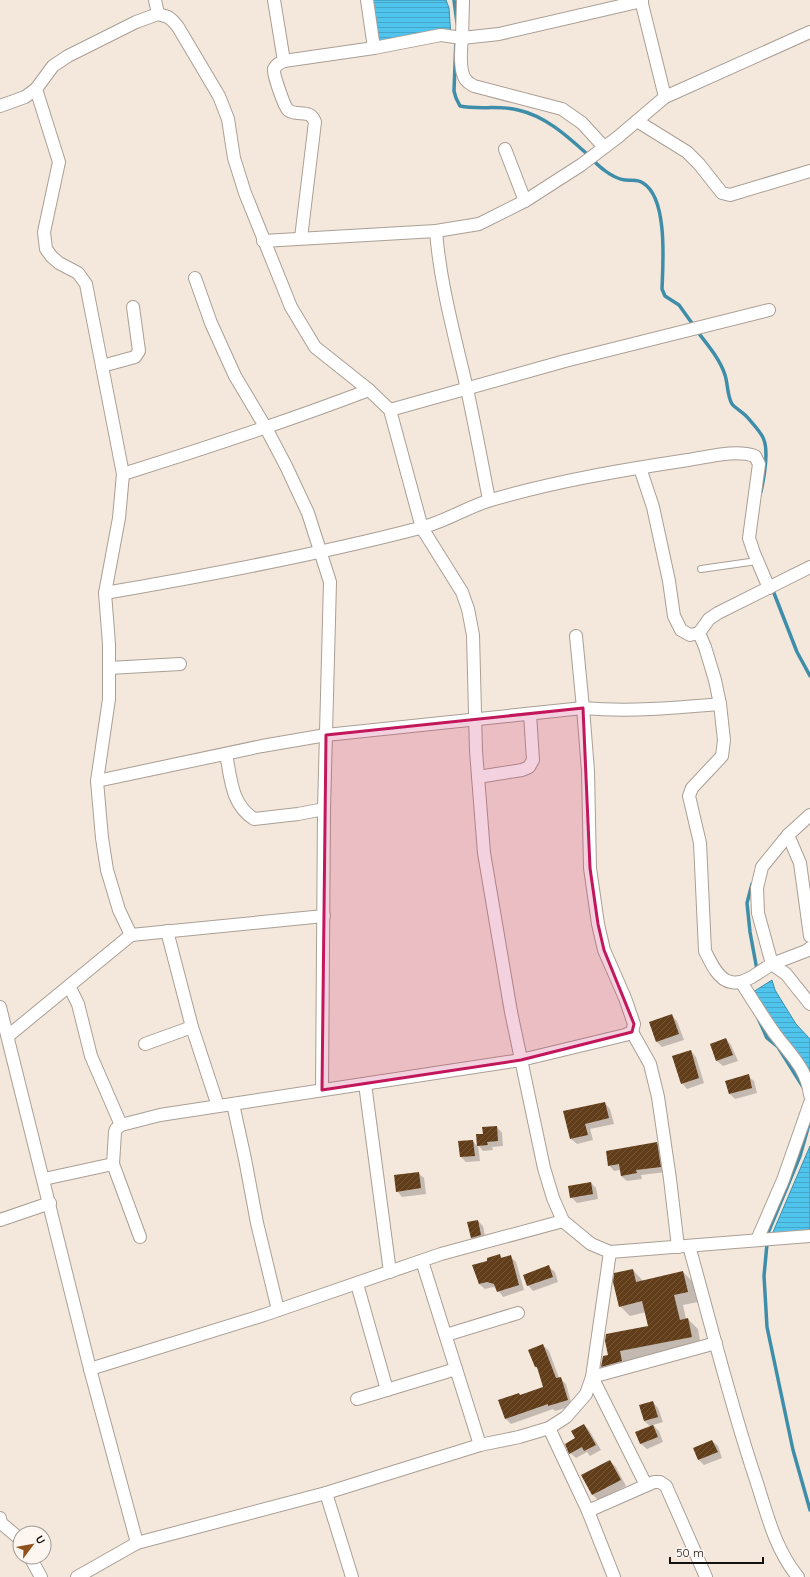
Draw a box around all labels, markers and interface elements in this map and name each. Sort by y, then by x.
north arrow [12,1525,52,1565]
text: U [32,1533,48,1547]
scale bar [670,1539,763,1565]
text: 50 m [676,1545,704,1560]

